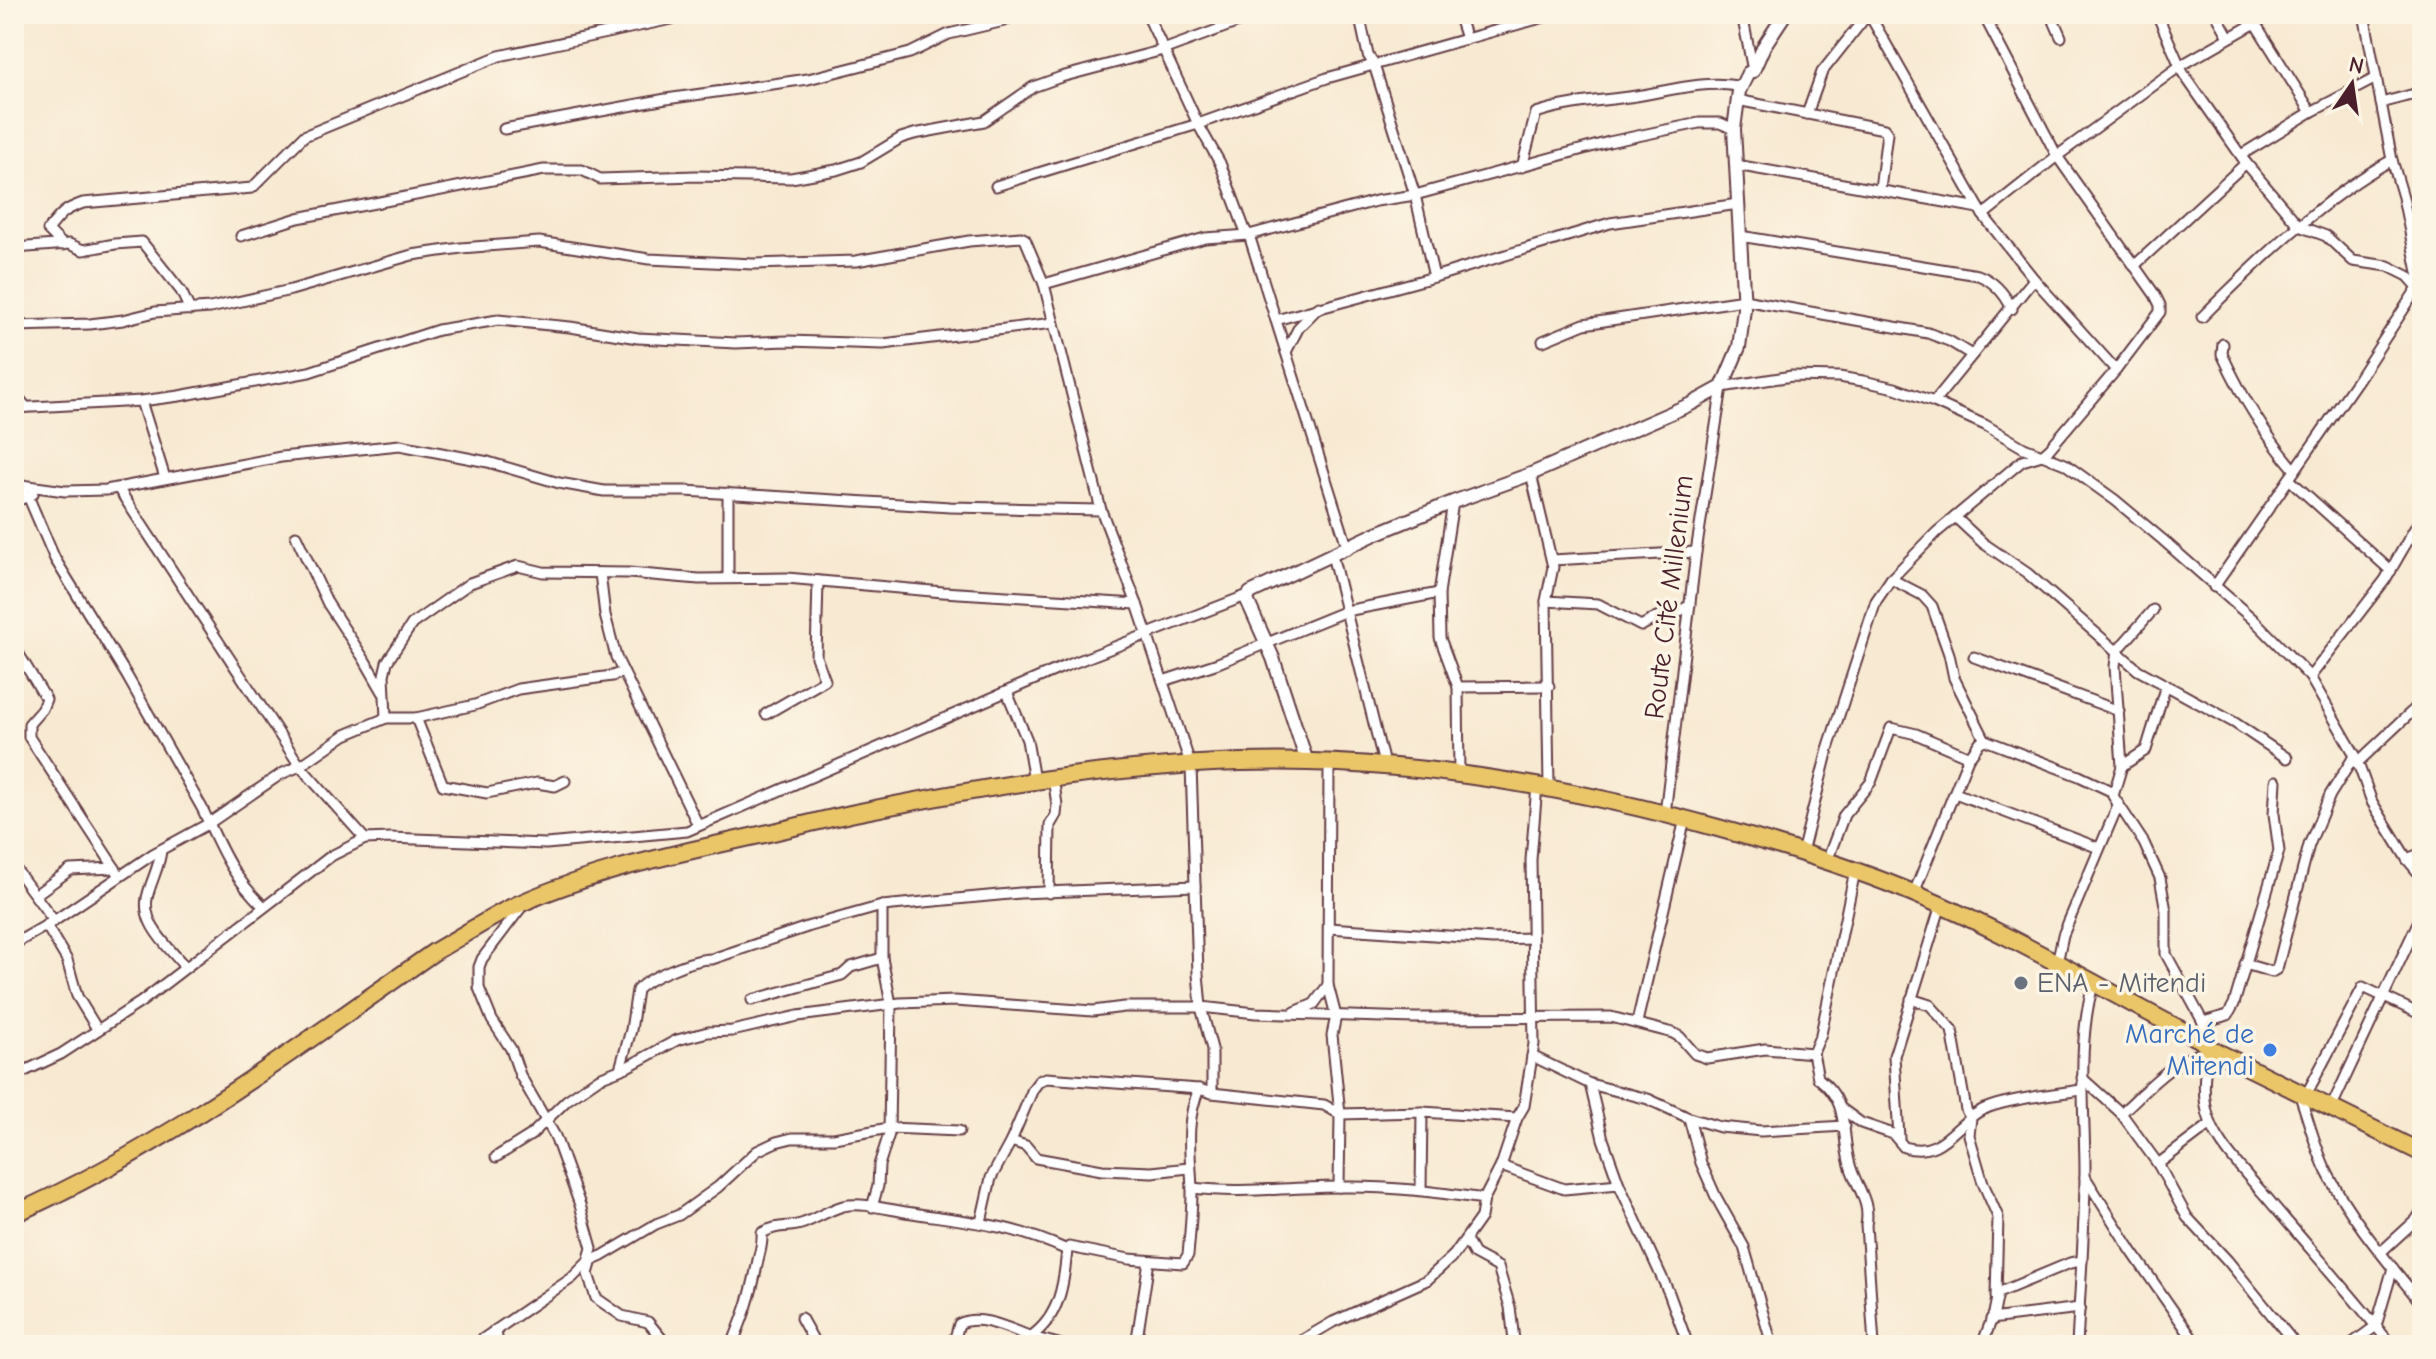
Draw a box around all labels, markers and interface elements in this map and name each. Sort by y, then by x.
north arrow [2312,44,2392,124]
text: N [2346,51,2366,80]
street label: Route Cité Millenium [1638,473,1700,721]
place label: ENA - Mitendi [2037,967,2206,999]
marker: ENA - Mitendi [2012,974,2030,992]
place label: Marché de Mitendi [2125,1018,2254,1082]
marker: Marché de Mitendi [2261,1041,2279,1059]

